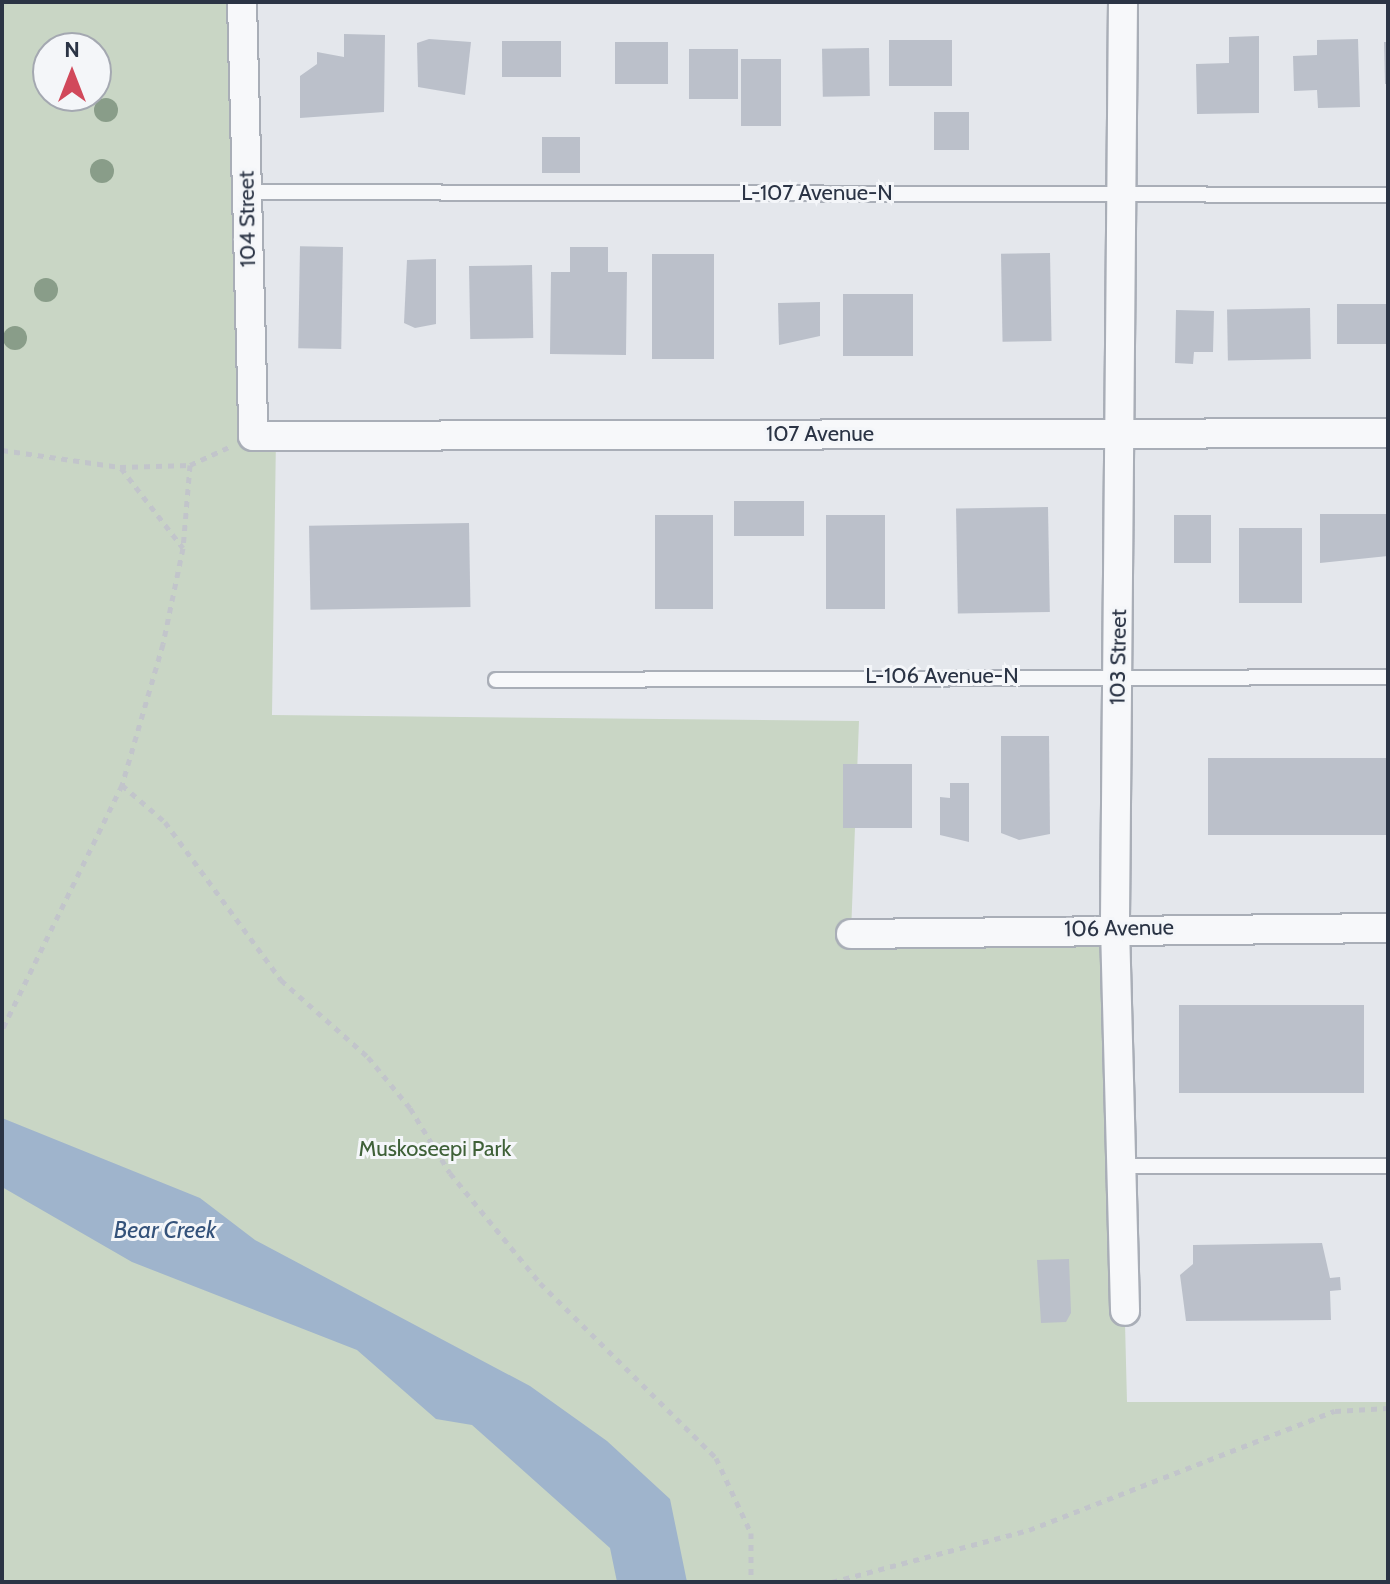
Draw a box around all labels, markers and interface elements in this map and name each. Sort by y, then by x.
north arrow [32,32,112,112]
text: N [64,36,80,63]
street label: 104 Street [233,170,261,268]
street label: L-107 Avenue-N [741,180,893,206]
street label: 107 Avenue [766,421,874,447]
street label: 103 Street [1104,609,1132,705]
street label: L-106 Avenue-N [865,663,1019,689]
street label: 106 Avenue [1064,914,1174,942]
park label: Muskoseepi Park [359,1136,511,1162]
water label: Bear Creek [114,1216,216,1244]

